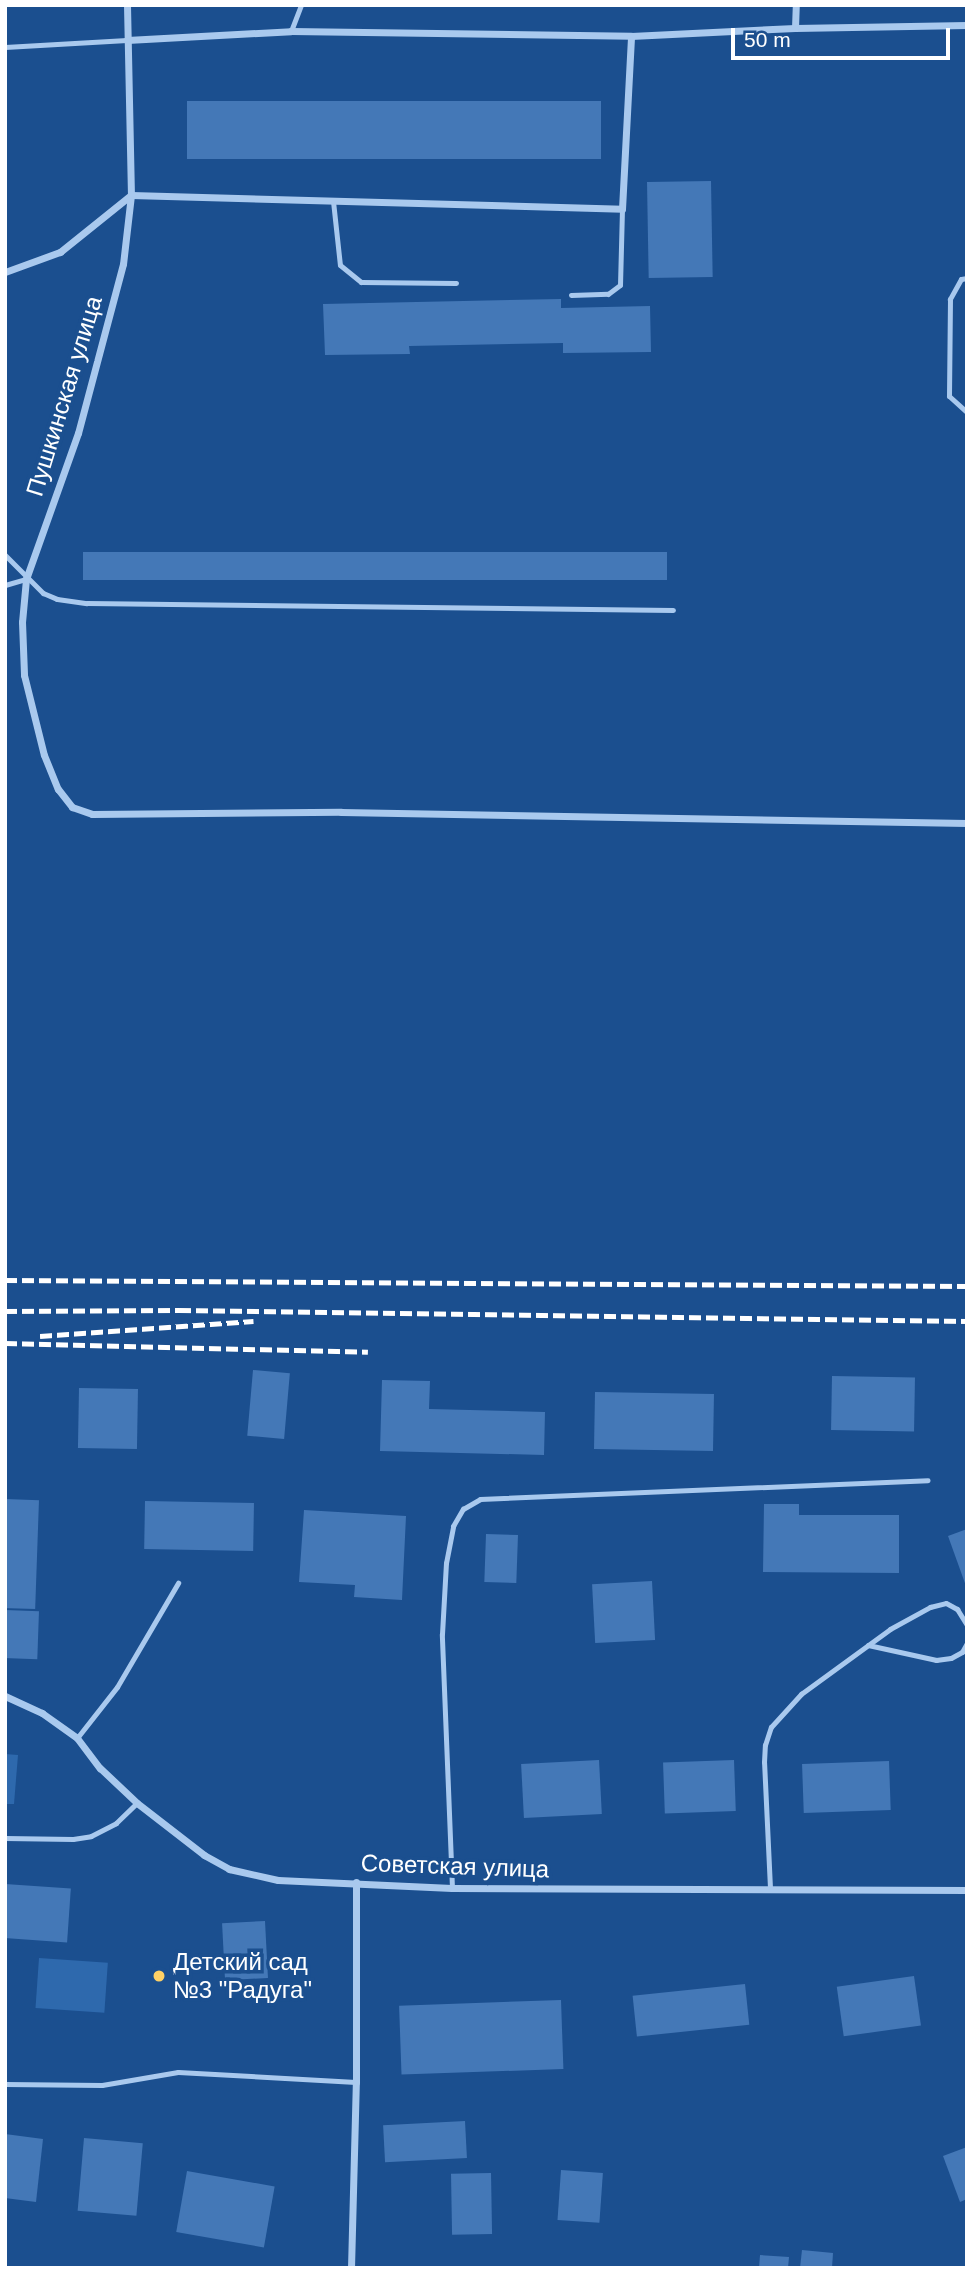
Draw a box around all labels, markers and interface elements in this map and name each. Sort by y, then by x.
scale bar [734,14,953,58]
text: 50 m [744,28,791,51]
street label: Пушкинская улица [20,292,108,500]
street label: Советская улица [360,1848,550,1884]
place label: Детский сад №3 "Радуга" [173,1948,312,2004]
marker: Детский сад №3 "Радуга" [151,1968,167,1984]

